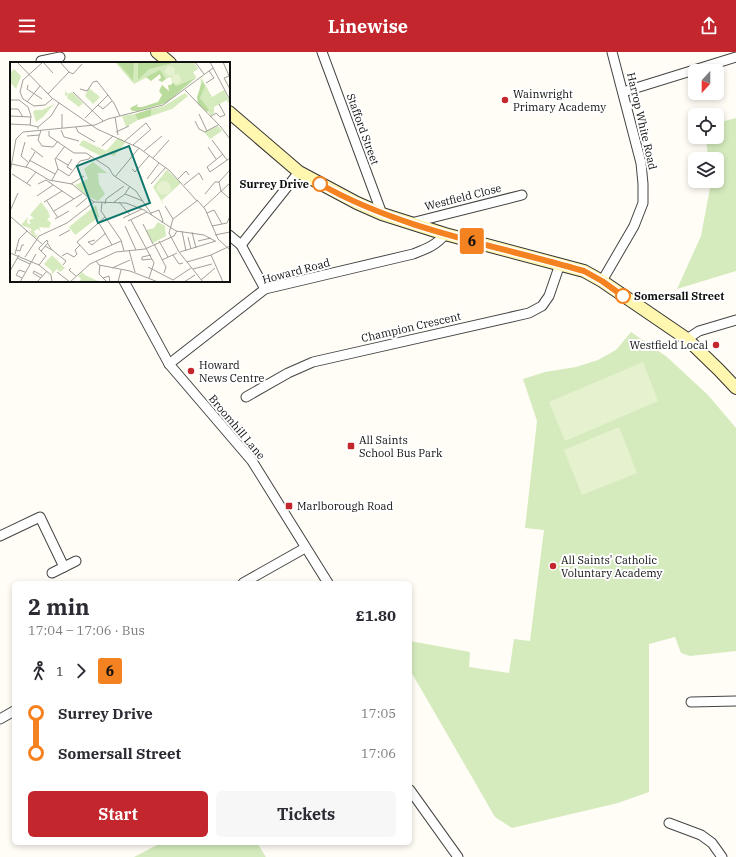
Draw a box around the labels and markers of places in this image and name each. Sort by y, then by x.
place label: Wainwright Primary Academy [513,87,606,114]
marker: Wainwright Primary Academy [500,95,510,105]
marker: Surrey Drive [312,176,328,192]
place label: Surrey Drive [239,177,309,191]
marker: Somersall Street [615,288,631,304]
place label: Somersall Street [634,289,724,303]
place label: Westfield Local [630,338,708,352]
marker: Westfield Local [711,340,721,350]
place label: Howard News Centre [199,358,265,385]
marker: Howard News Centre [186,366,196,376]
place label: All Saints School Bus Park [359,433,443,460]
marker: All Saints School Bus Park [346,441,356,451]
place label: Marlborough Road [297,499,393,513]
marker: Marlborough Road [284,501,294,511]
place label: All Saints' Catholic Voluntary Academy [561,553,663,580]
marker: All Saints' Catholic Voluntary Academy [548,561,558,571]

